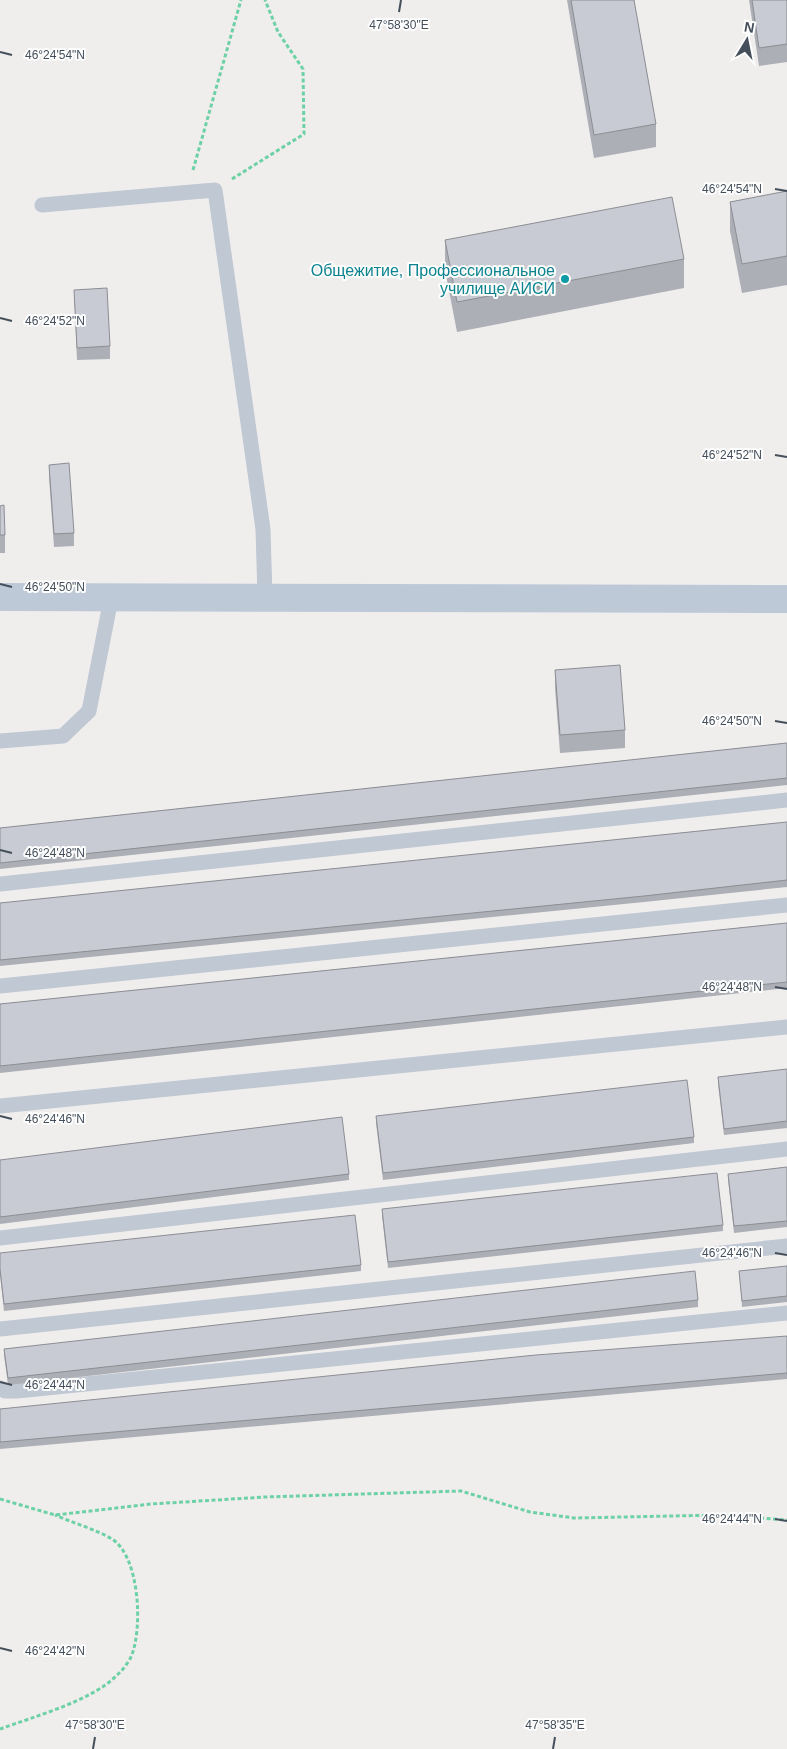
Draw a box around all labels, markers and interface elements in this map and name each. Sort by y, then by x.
north arrow [722,15,772,65]
text: 47°58'30"E [369,18,429,32]
text: N [743,18,756,36]
text: 46°24'54"N [25,48,85,62]
text: 46°24'54"N [702,182,762,196]
place label: Общежитие, Профессиональное училище АИСИ [311,262,555,297]
marker: Общежитие, Профессиональное училище АИСИ [559,273,571,285]
text: 46°24'52"N [25,314,85,328]
text: 46°24'52"N [702,448,762,462]
text: 46°24'50"N [25,580,85,594]
text: 46°24'50"N [702,714,762,728]
text: 46°24'48"N [25,846,85,860]
text: 46°24'48"N [702,980,762,994]
text: 46°24'46"N [25,1112,85,1126]
text: 46°24'46"N [702,1246,762,1260]
text: 46°24'44"N [25,1378,85,1392]
text: 46°24'44"N [702,1512,762,1526]
text: 46°24'42"N [25,1644,85,1658]
text: 47°58'30"E [65,1718,125,1732]
text: 47°58'35"E [525,1718,585,1732]

